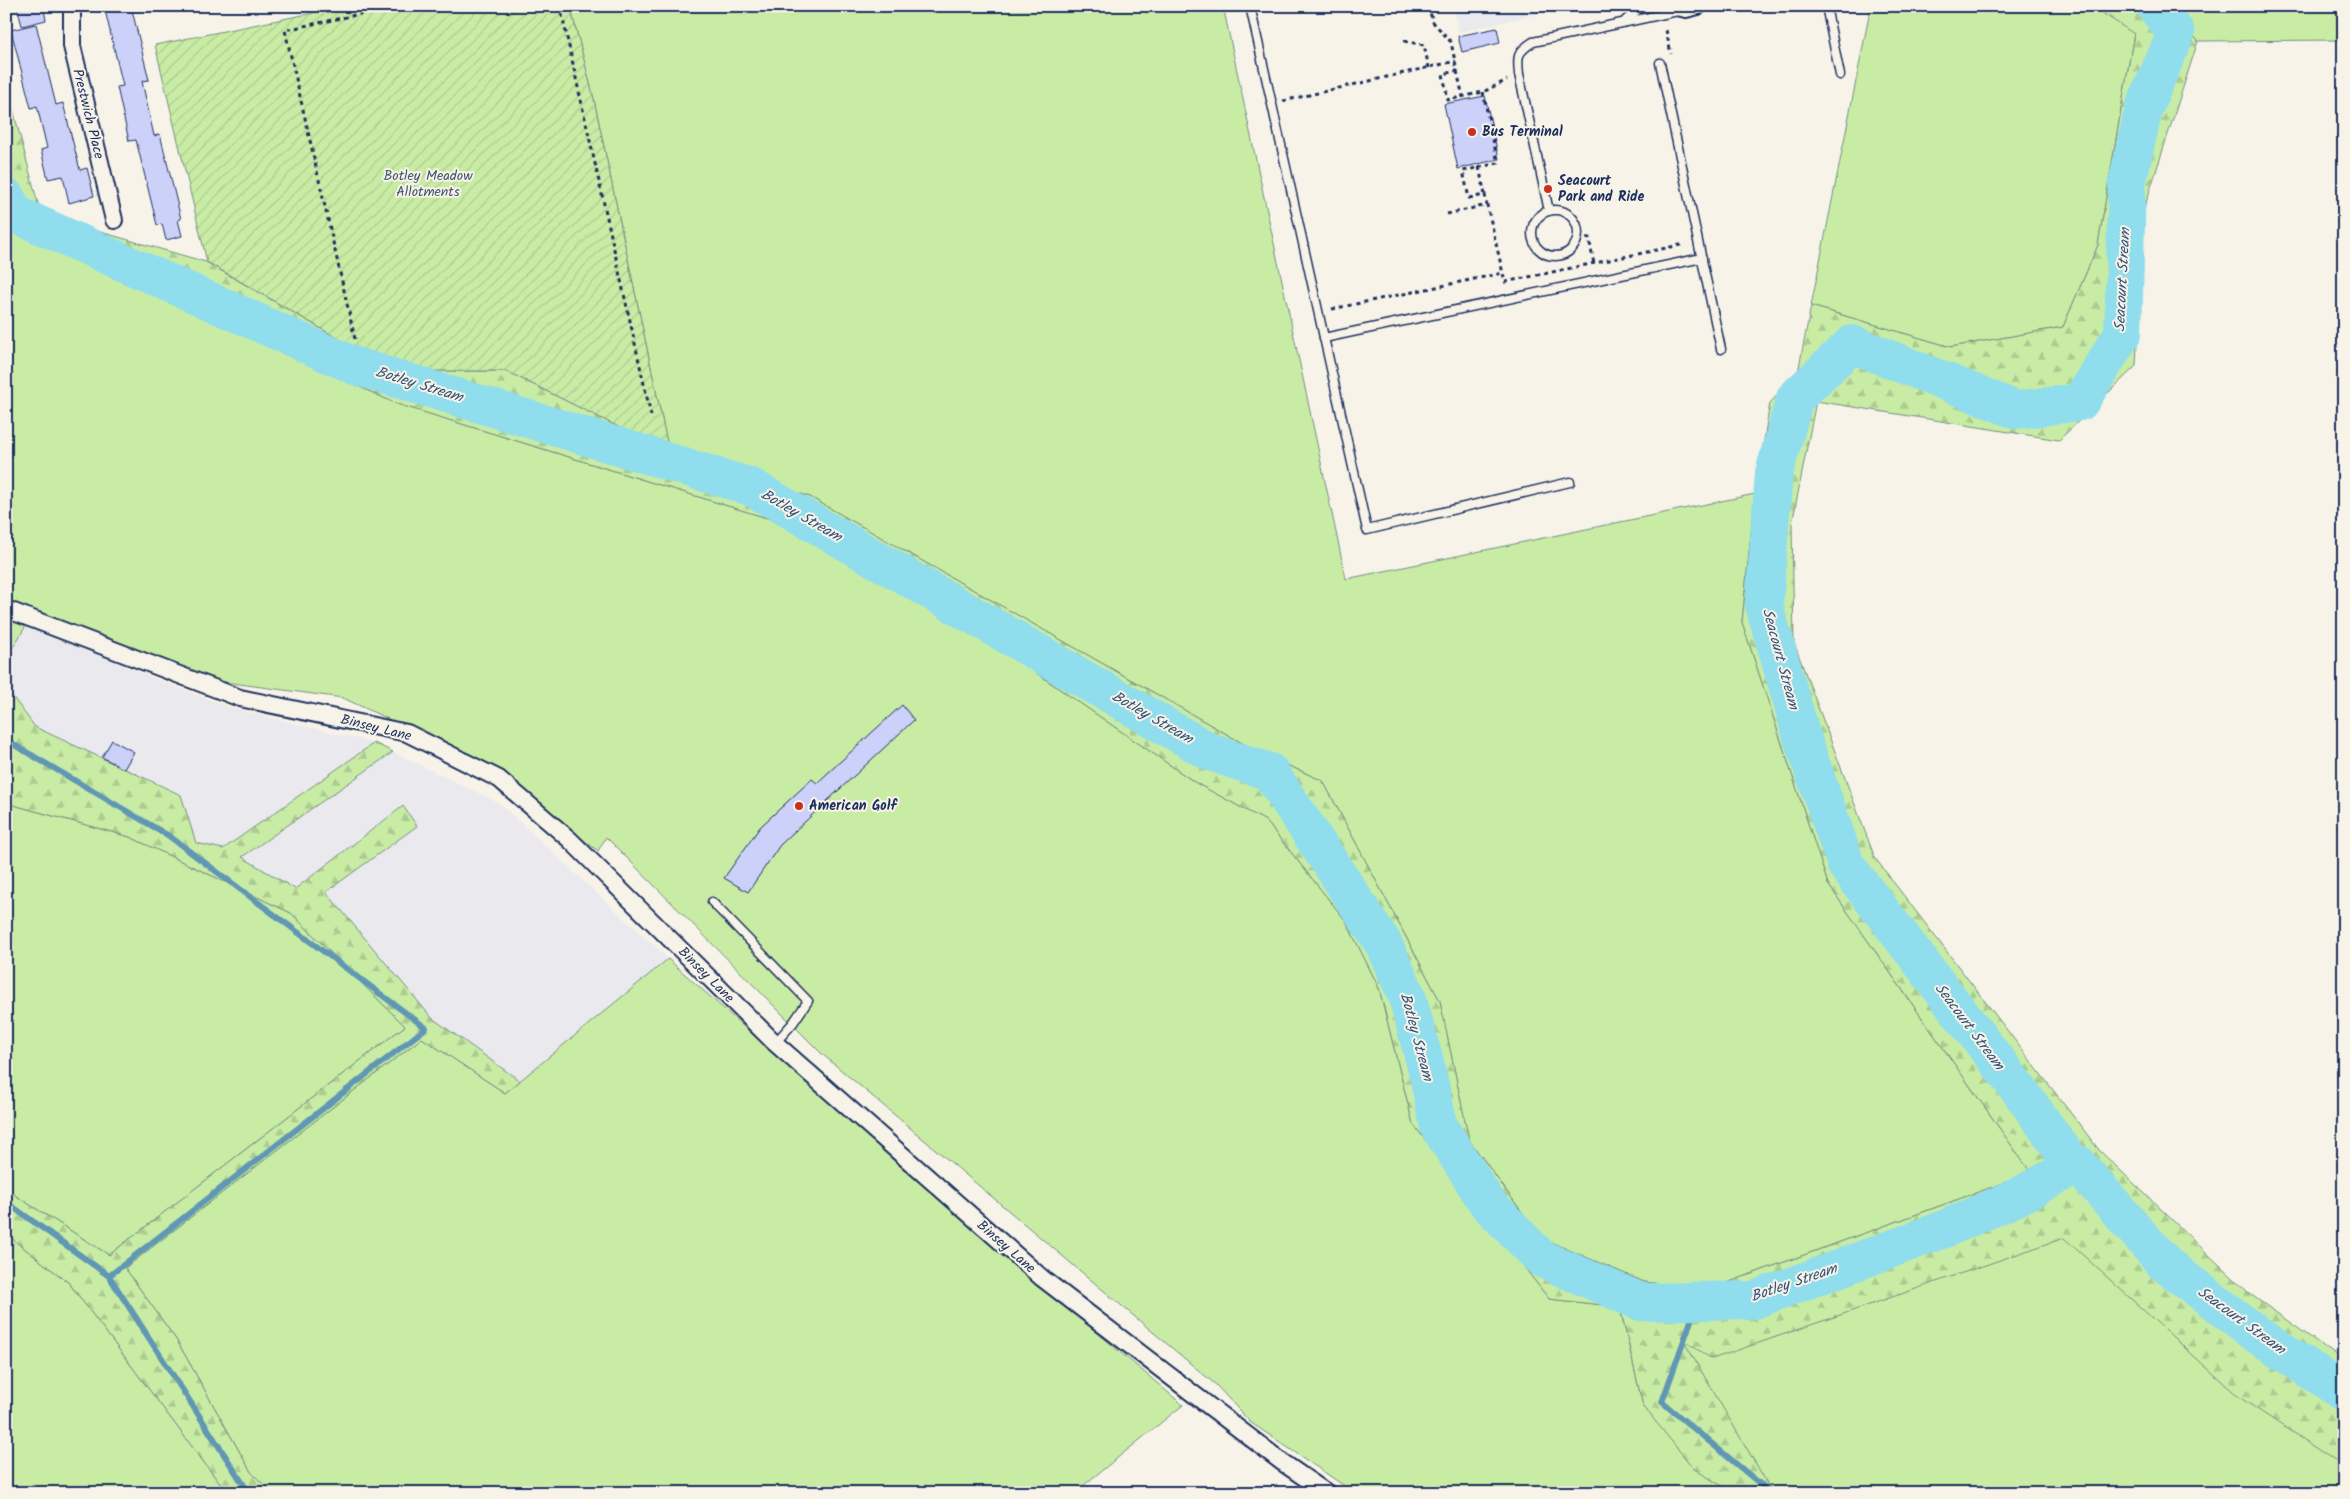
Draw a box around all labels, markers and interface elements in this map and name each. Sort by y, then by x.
street label: Prestwich Place [66,67,110,162]
place label: Bus Terminal [1482,121,1563,143]
marker: Bus Terminal [1466,126,1478,138]
park label: Botley Meadow Allotments [383,165,473,203]
place label: Seacourt Park and Ride [1558,170,1645,208]
marker: Seacourt Park and Ride [1542,183,1554,195]
water label: Seacourt Stream [2108,227,2138,332]
water label: Botley Stream [372,360,467,410]
water label: Botley Stream [756,483,847,549]
water label: Seacourt Stream [1755,606,1805,713]
water label: Botley Stream [1107,685,1198,751]
street label: Binsey Lane [338,709,414,748]
place label: American Golf [809,795,898,817]
marker: American Golf [793,800,805,812]
street label: Binsey Lane [673,942,740,1009]
water label: Seacourt Stream [1928,978,2010,1076]
water label: Botley Stream [1393,990,1440,1085]
street label: Binsey Lane [972,1215,1041,1279]
water label: Botley Stream [1748,1257,1841,1309]
water label: Seacourt Stream [2192,1281,2291,1362]

